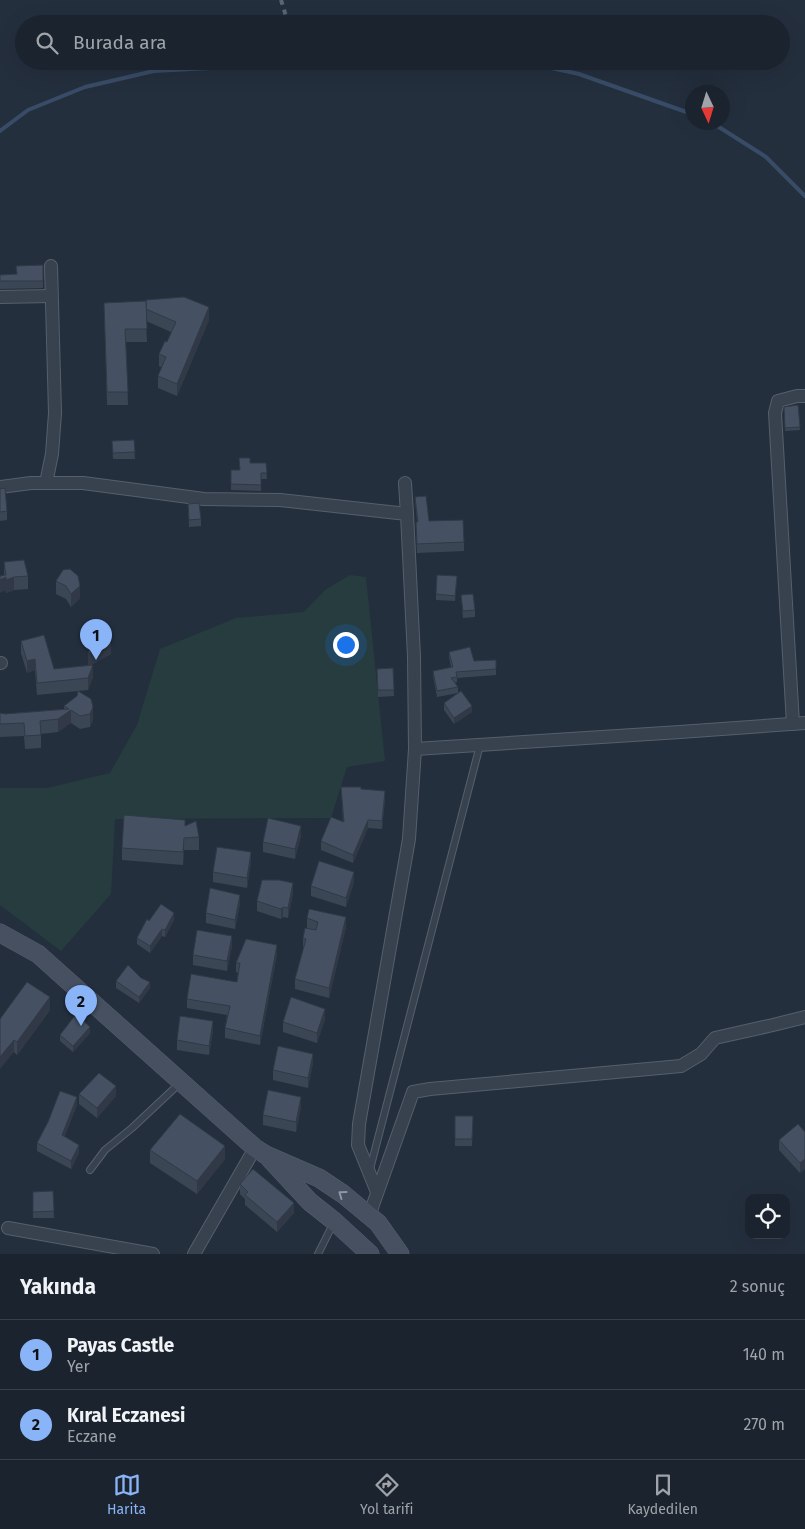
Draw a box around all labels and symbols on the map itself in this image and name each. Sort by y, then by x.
north arrow [685,85,730,130]
pin: 1 [80,619,112,660]
your location [333,632,359,658]
pin: 2 [65,985,97,1026]
one-way arrow [338,1191,348,1200]

